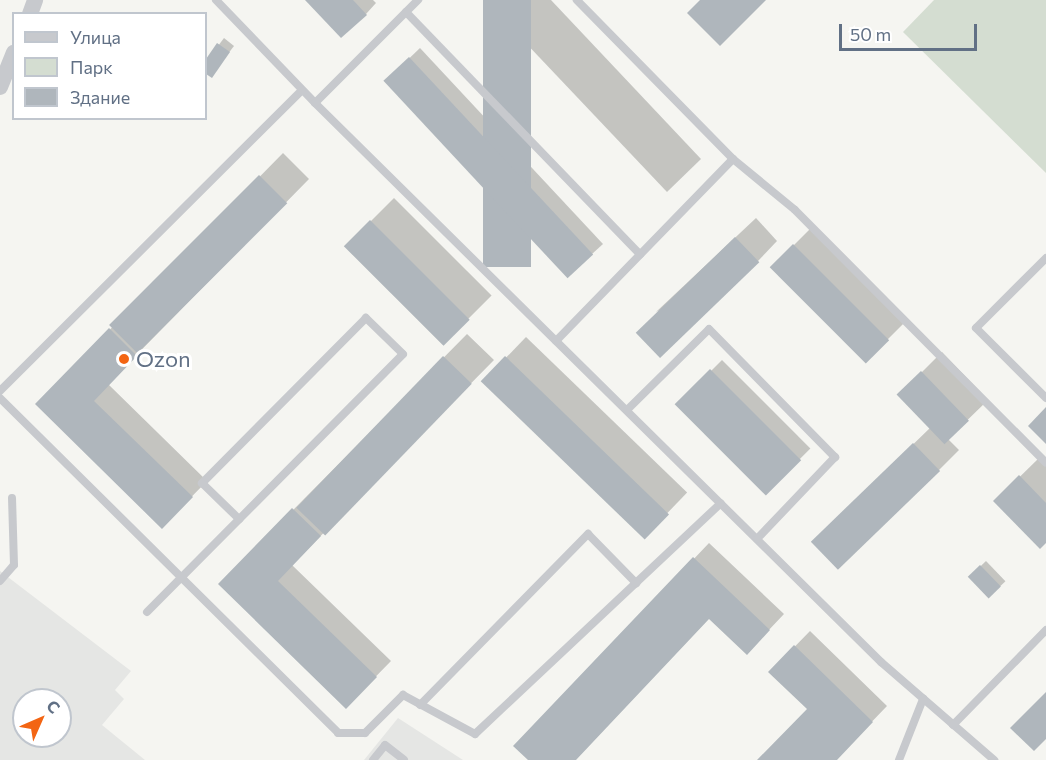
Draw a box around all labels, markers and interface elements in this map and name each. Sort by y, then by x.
legend [12,12,207,120]
scale bar [842,12,980,50]
text: 50 m [850,23,891,45]
text: Улица [70,26,121,48]
text: Парк [70,56,113,78]
text: Здание [70,86,130,108]
place label: Ozon [136,346,191,372]
marker: Ozon [117,352,131,366]
north arrow [12,688,72,748]
text: С [43,696,64,717]

